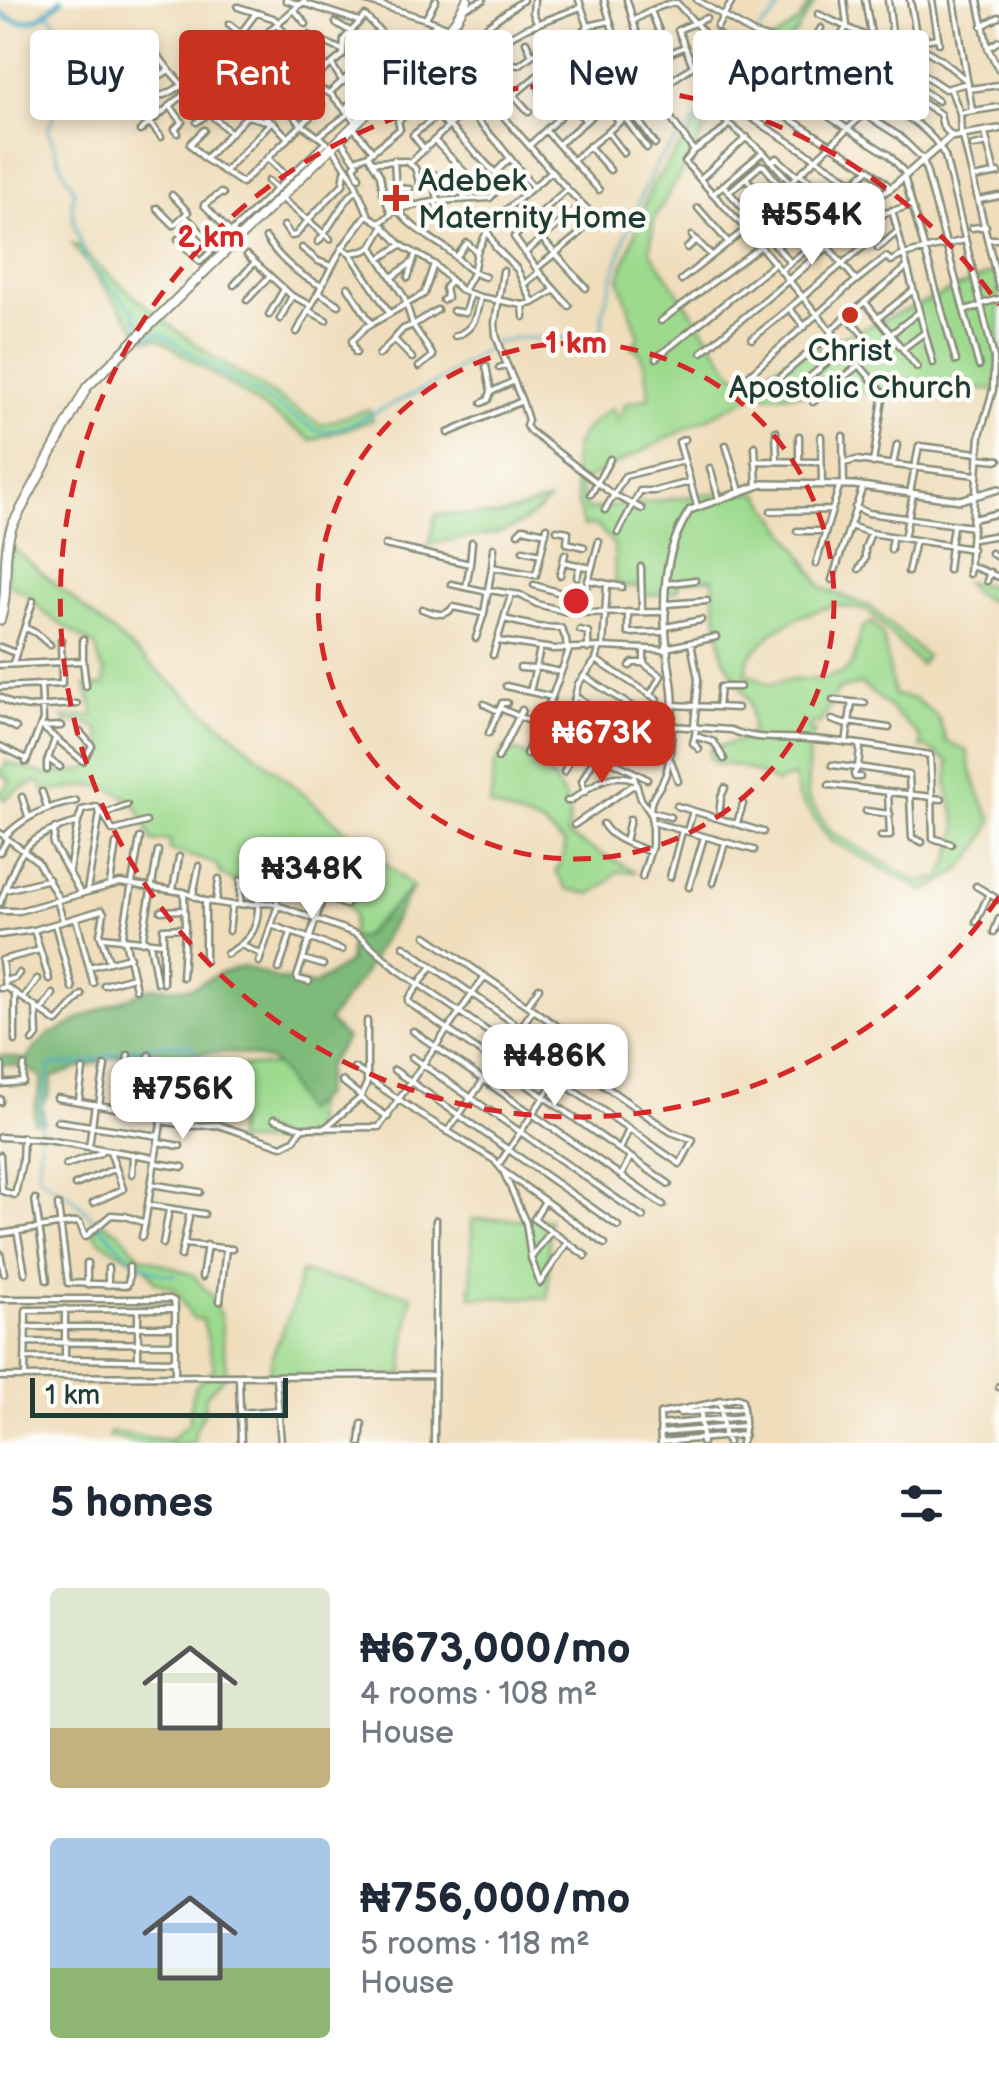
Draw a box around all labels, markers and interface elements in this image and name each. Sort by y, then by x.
chip: Buy [30,30,159,120]
chip: Rent [179,30,325,120]
chip: Filters [345,30,513,120]
chip: New [533,30,673,120]
chip: Apartment [693,30,929,120]
place label: Adebek Maternity Home [418,162,647,238]
pin: ₦554K [742,183,882,268]
marker: Adebek Maternity Home [383,185,409,211]
text: ₦554K [762,196,862,235]
text: 2 km [177,220,245,256]
marker: Christ Apostolic Church [839,304,861,326]
text: 1 km [545,326,607,362]
place label: Christ Apostolic Church [728,332,972,408]
centre of rings [558,583,594,619]
pin: ₦673K [532,701,672,786]
text: ₦673K [552,714,652,753]
pin: ₦348K [242,837,382,922]
text: ₦348K [261,850,363,889]
pin: ₦486K [485,1024,625,1109]
text: ₦486K [504,1037,606,1076]
pin: ₦756K [113,1057,253,1142]
text: ₦756K [133,1070,233,1109]
scale bar [30,1373,288,1418]
text: 1 km [45,1379,100,1412]
icon: filters [894,1476,949,1531]
text: 5 homes [50,1478,213,1529]
text: ₦673,000/mo [360,1624,631,1675]
icon: home [130,1628,250,1748]
text: 4 rooms · 108 m² [360,1675,597,1714]
text: House [360,1714,454,1753]
text: ₦756,000/mo [360,1874,630,1925]
icon: home [130,1878,250,1998]
text: 5 rooms · 118 m² [360,1925,590,1964]
text: House [360,1964,454,2003]

